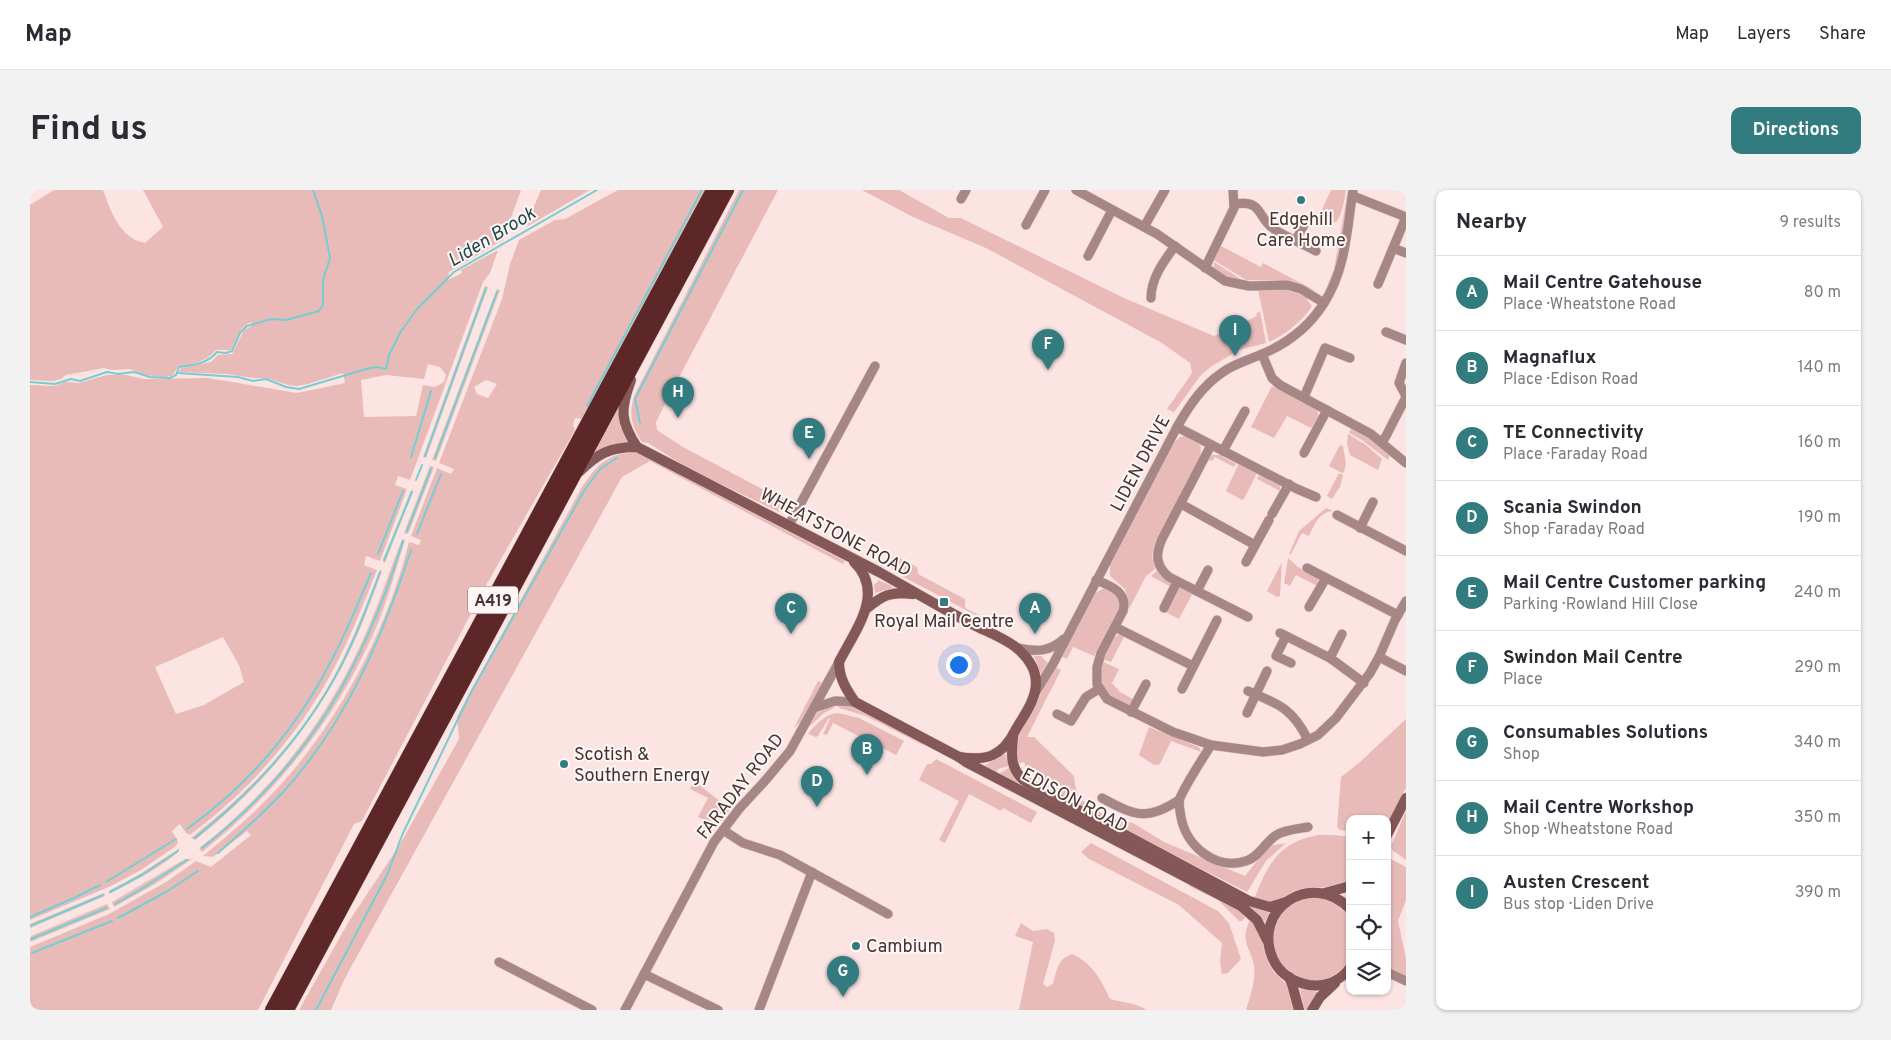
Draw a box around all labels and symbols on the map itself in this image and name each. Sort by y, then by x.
marker: Edgehill Care Home [1295,194,1307,206]
water label: Liden Brook [444,202,541,273]
place label: Edgehill Care Home [1256,209,1346,253]
pin: I [1219,315,1251,356]
pin: F [1032,329,1064,370]
pin: H [662,377,694,418]
street label: LIDEN DRIVE [1106,411,1176,516]
pin: E [793,418,825,459]
street label: WHEATSTONE ROAD [756,484,915,583]
road number: A419 [468,586,518,614]
pin: C [775,593,807,634]
pin: A [1019,593,1051,634]
marker: Royal Mail Centre [938,596,950,608]
place label: Royal Mail Centre [874,611,1014,634]
your location [946,652,972,678]
street label: FARADAY ROAD [693,729,790,845]
pin: B [851,734,883,775]
place label: Scotish & Southern Energy [574,744,710,788]
marker: Scotish & Southern Energy [558,758,570,770]
street label: EDISON ROAD [1017,764,1131,839]
pin: D [801,766,833,807]
place label: Cambium [866,936,943,959]
marker: Cambium [850,940,862,952]
pin: G [827,956,859,997]

